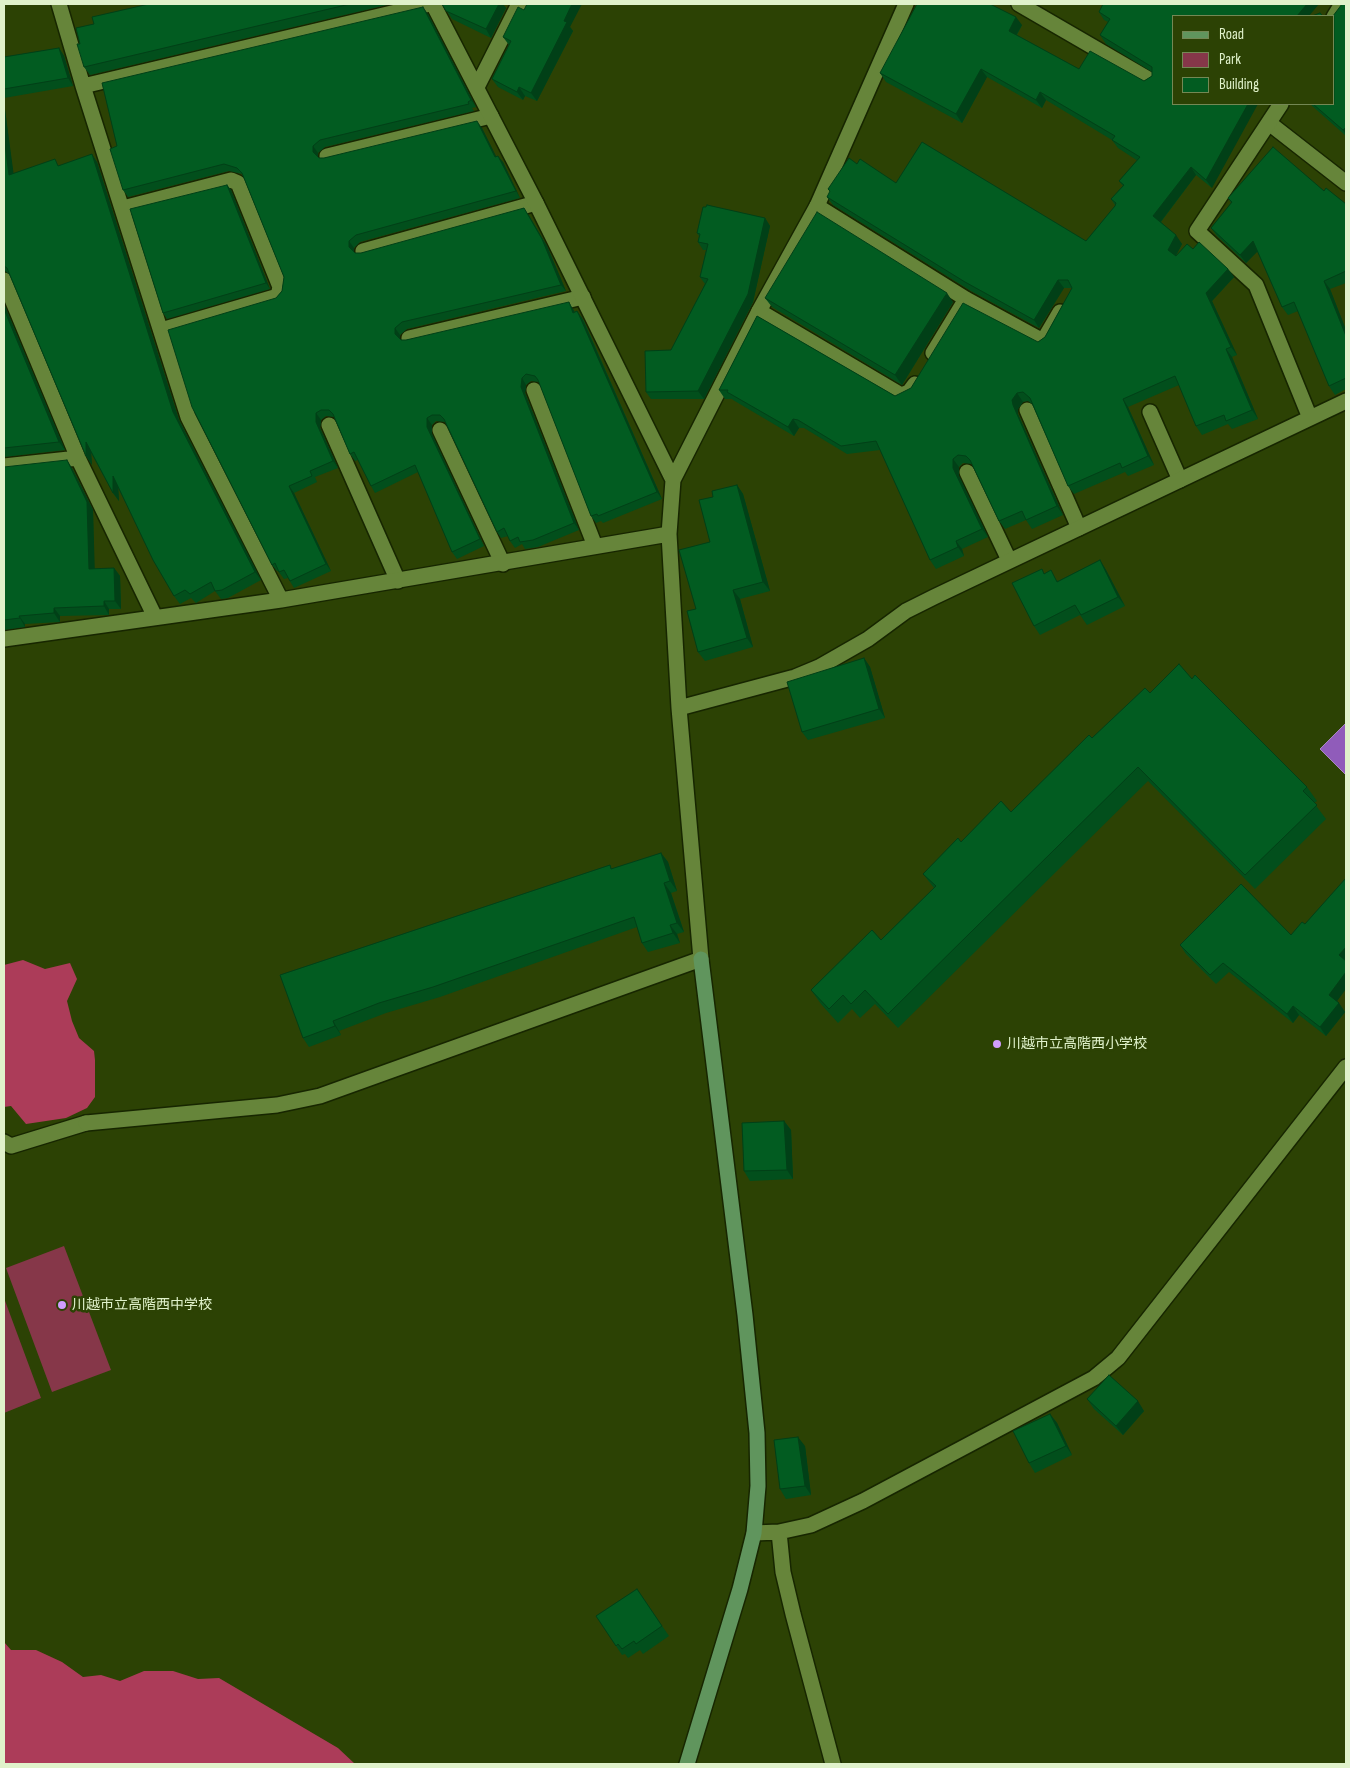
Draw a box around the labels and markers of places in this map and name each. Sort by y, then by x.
place label: 川越市立高階西小学校 [1007,1036,1147,1052]
marker: 川越市立高階西小学校 [991,1038,1003,1050]
place label: 川越市立高階西中学校 [72,1297,212,1313]
marker: 川越市立高階西中学校 [56,1299,68,1311]

